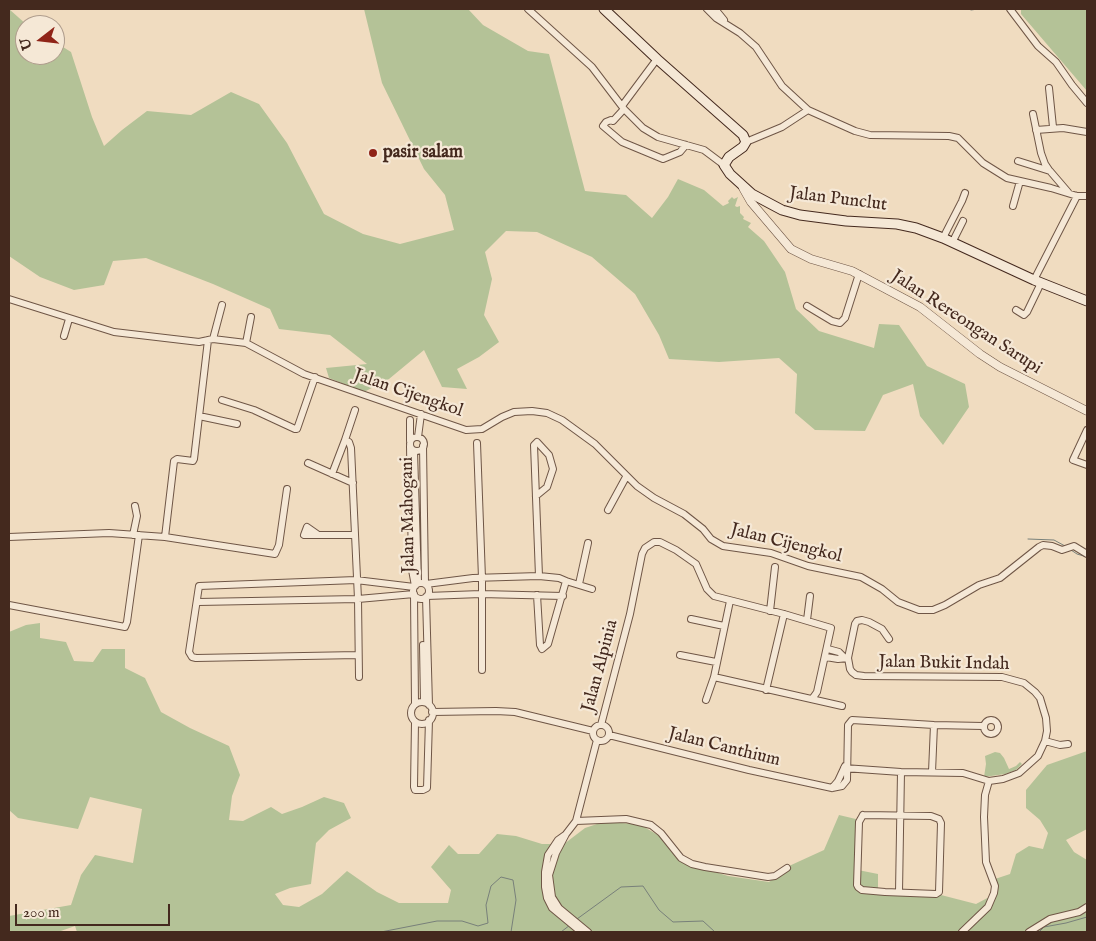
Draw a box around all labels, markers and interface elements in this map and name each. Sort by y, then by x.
north arrow [15,15,65,65]
text: U [16,36,37,52]
place label: pasir salam [383,142,463,164]
marker: pasir salam [367,147,379,159]
street label: Jalan Punclut [788,183,888,217]
street label: Jalan Rereongan Sarupi [887,266,1045,380]
street label: Jalan Cijengkol [350,365,466,423]
street label: Jalan Mahogani [397,456,421,574]
street label: Jalan Cijengkol [728,520,844,568]
street label: Jalan Alpinia [578,617,624,715]
street label: Jalan Bukit Indah [878,652,1010,676]
street label: Jalan Canthium [666,724,782,772]
scale bar [18,894,172,926]
text: 200 m [23,903,60,922]

